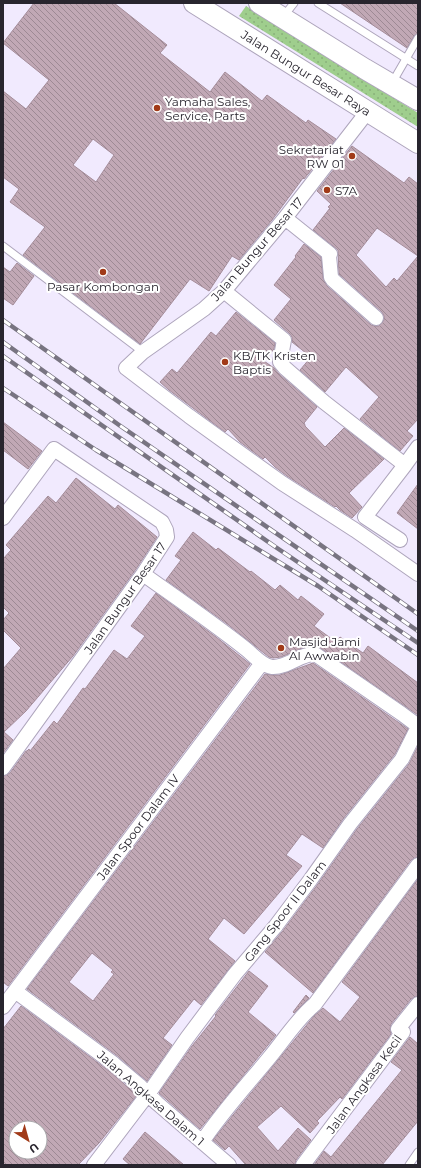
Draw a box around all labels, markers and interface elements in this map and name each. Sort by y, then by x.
street label: Jalan Bungur Besar Raya [238,26,374,119]
place label: Yamaha Sales, Service, Parts [165,94,250,123]
marker: Yamaha Sales, Service, Parts [152,103,162,113]
place label: Sekretariat RW 01 [279,142,344,171]
marker: Sekretariat RW 01 [347,151,357,161]
place label: S7A [335,183,358,198]
marker: S7A [322,185,332,195]
street label: Jalan Bungur Besar 17 [207,194,306,305]
marker: Pasar Kombongan [98,267,108,277]
place label: Pasar Kombongan [47,279,159,294]
place label: KB/TK Kristen Baptis [233,348,316,377]
marker: KB/TK Kristen Baptis [220,357,230,367]
street label: Jalan Bungur Besar 17 [80,539,169,657]
place label: Masjid Jami Al Awwabin [289,634,360,663]
marker: Masjid Jami Al Awwabin [276,643,286,653]
street label: Jalan Spoor Dalam IV [93,771,183,883]
street label: Gang Spoor II Dalam [241,857,329,965]
street label: Jalan Angkasa Kecil [323,1032,405,1137]
street label: Jalan Angkasa Dalam 1 [94,1047,208,1149]
north arrow [8,1120,48,1160]
text: U [26,1140,42,1156]

